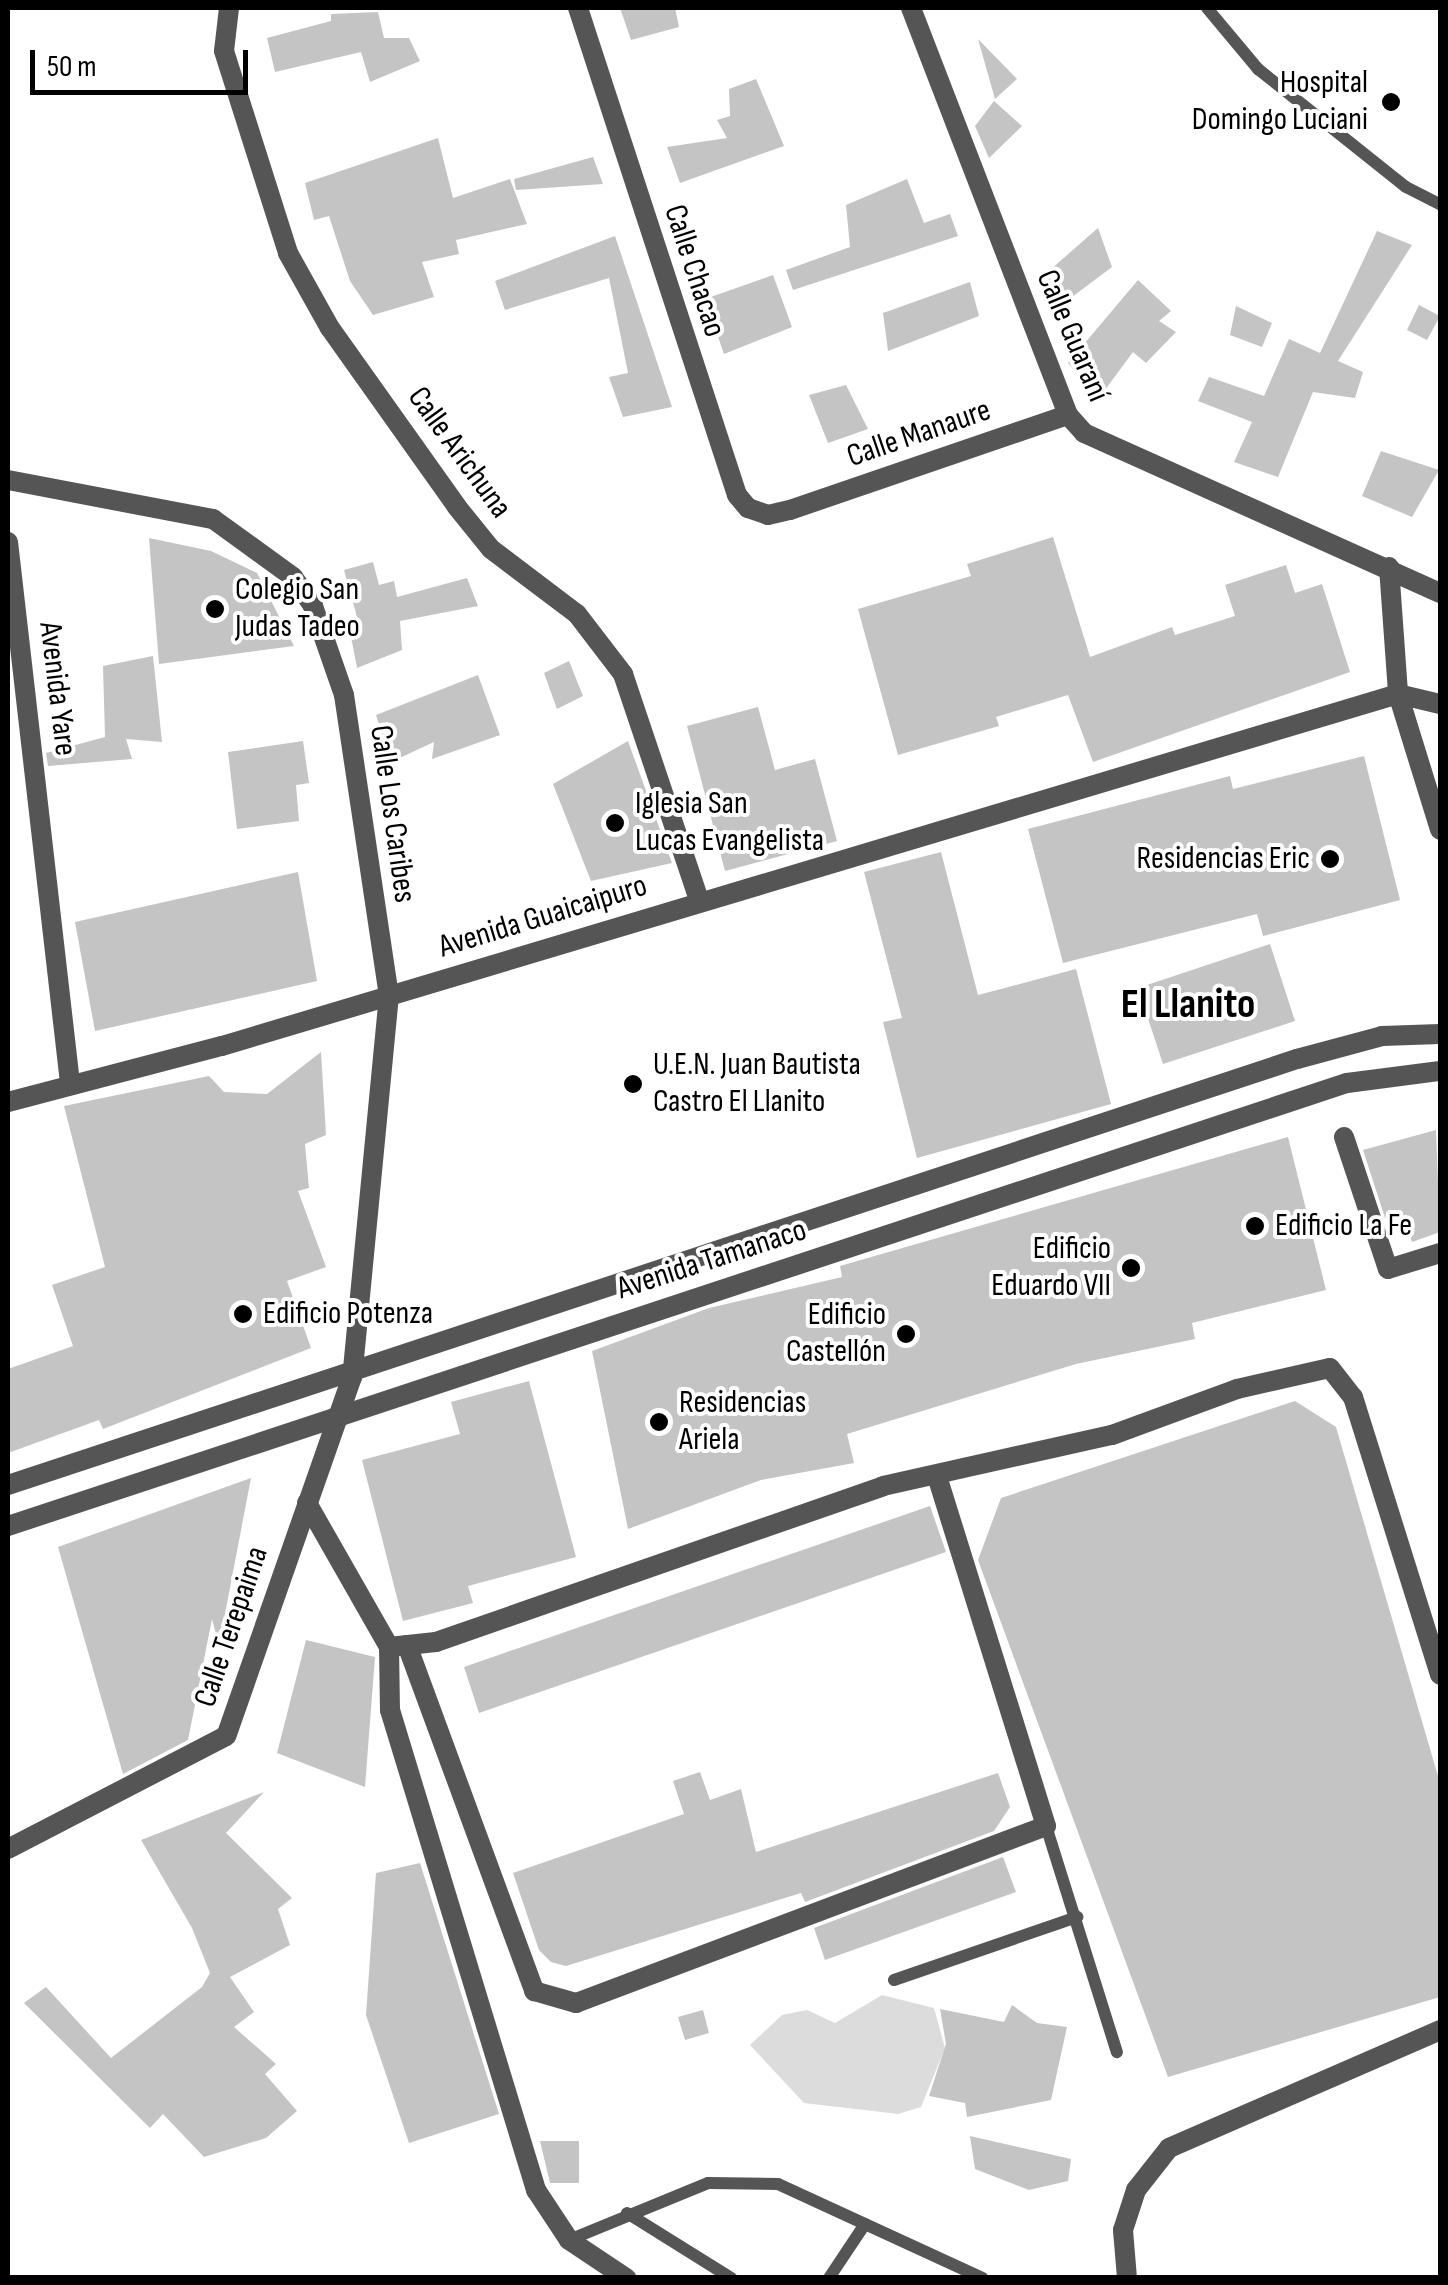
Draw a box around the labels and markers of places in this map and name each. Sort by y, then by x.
place label: Hospital Domingo Luciani [1192,65,1368,140]
marker: Hospital Domingo Luciani [1378,89,1404,115]
place label: Colegio San Judas Tadeo [235,572,360,647]
marker: Colegio San Judas Tadeo [204,598,226,620]
place label: Iglesia San Lucas Evangelista [635,786,824,861]
marker: Iglesia San Lucas Evangelista [604,812,626,834]
place label: Residencias Eric [1137,840,1310,878]
marker: Residencias Eric [1319,848,1341,870]
place label: U.E.N. Juan Bautista Castro El Llanito [653,1047,861,1122]
marker: U.E.N. Juan Bautista Castro El Llanito [622,1073,644,1095]
place label: Edificio La Fe [1275,1207,1412,1245]
marker: Edificio La Fe [1244,1215,1266,1237]
place label: Edificio Eduardo VII [991,1231,1111,1306]
marker: Edificio Eduardo VII [1120,1257,1142,1279]
place label: Edificio Potenza [263,1295,433,1333]
place label: Edificio Castellón [786,1297,886,1372]
marker: Edificio Potenza [232,1303,254,1325]
marker: Edificio Castellón [895,1323,917,1345]
place label: Residencias Ariela [679,1385,806,1460]
marker: Residencias Ariela [648,1411,670,1433]

